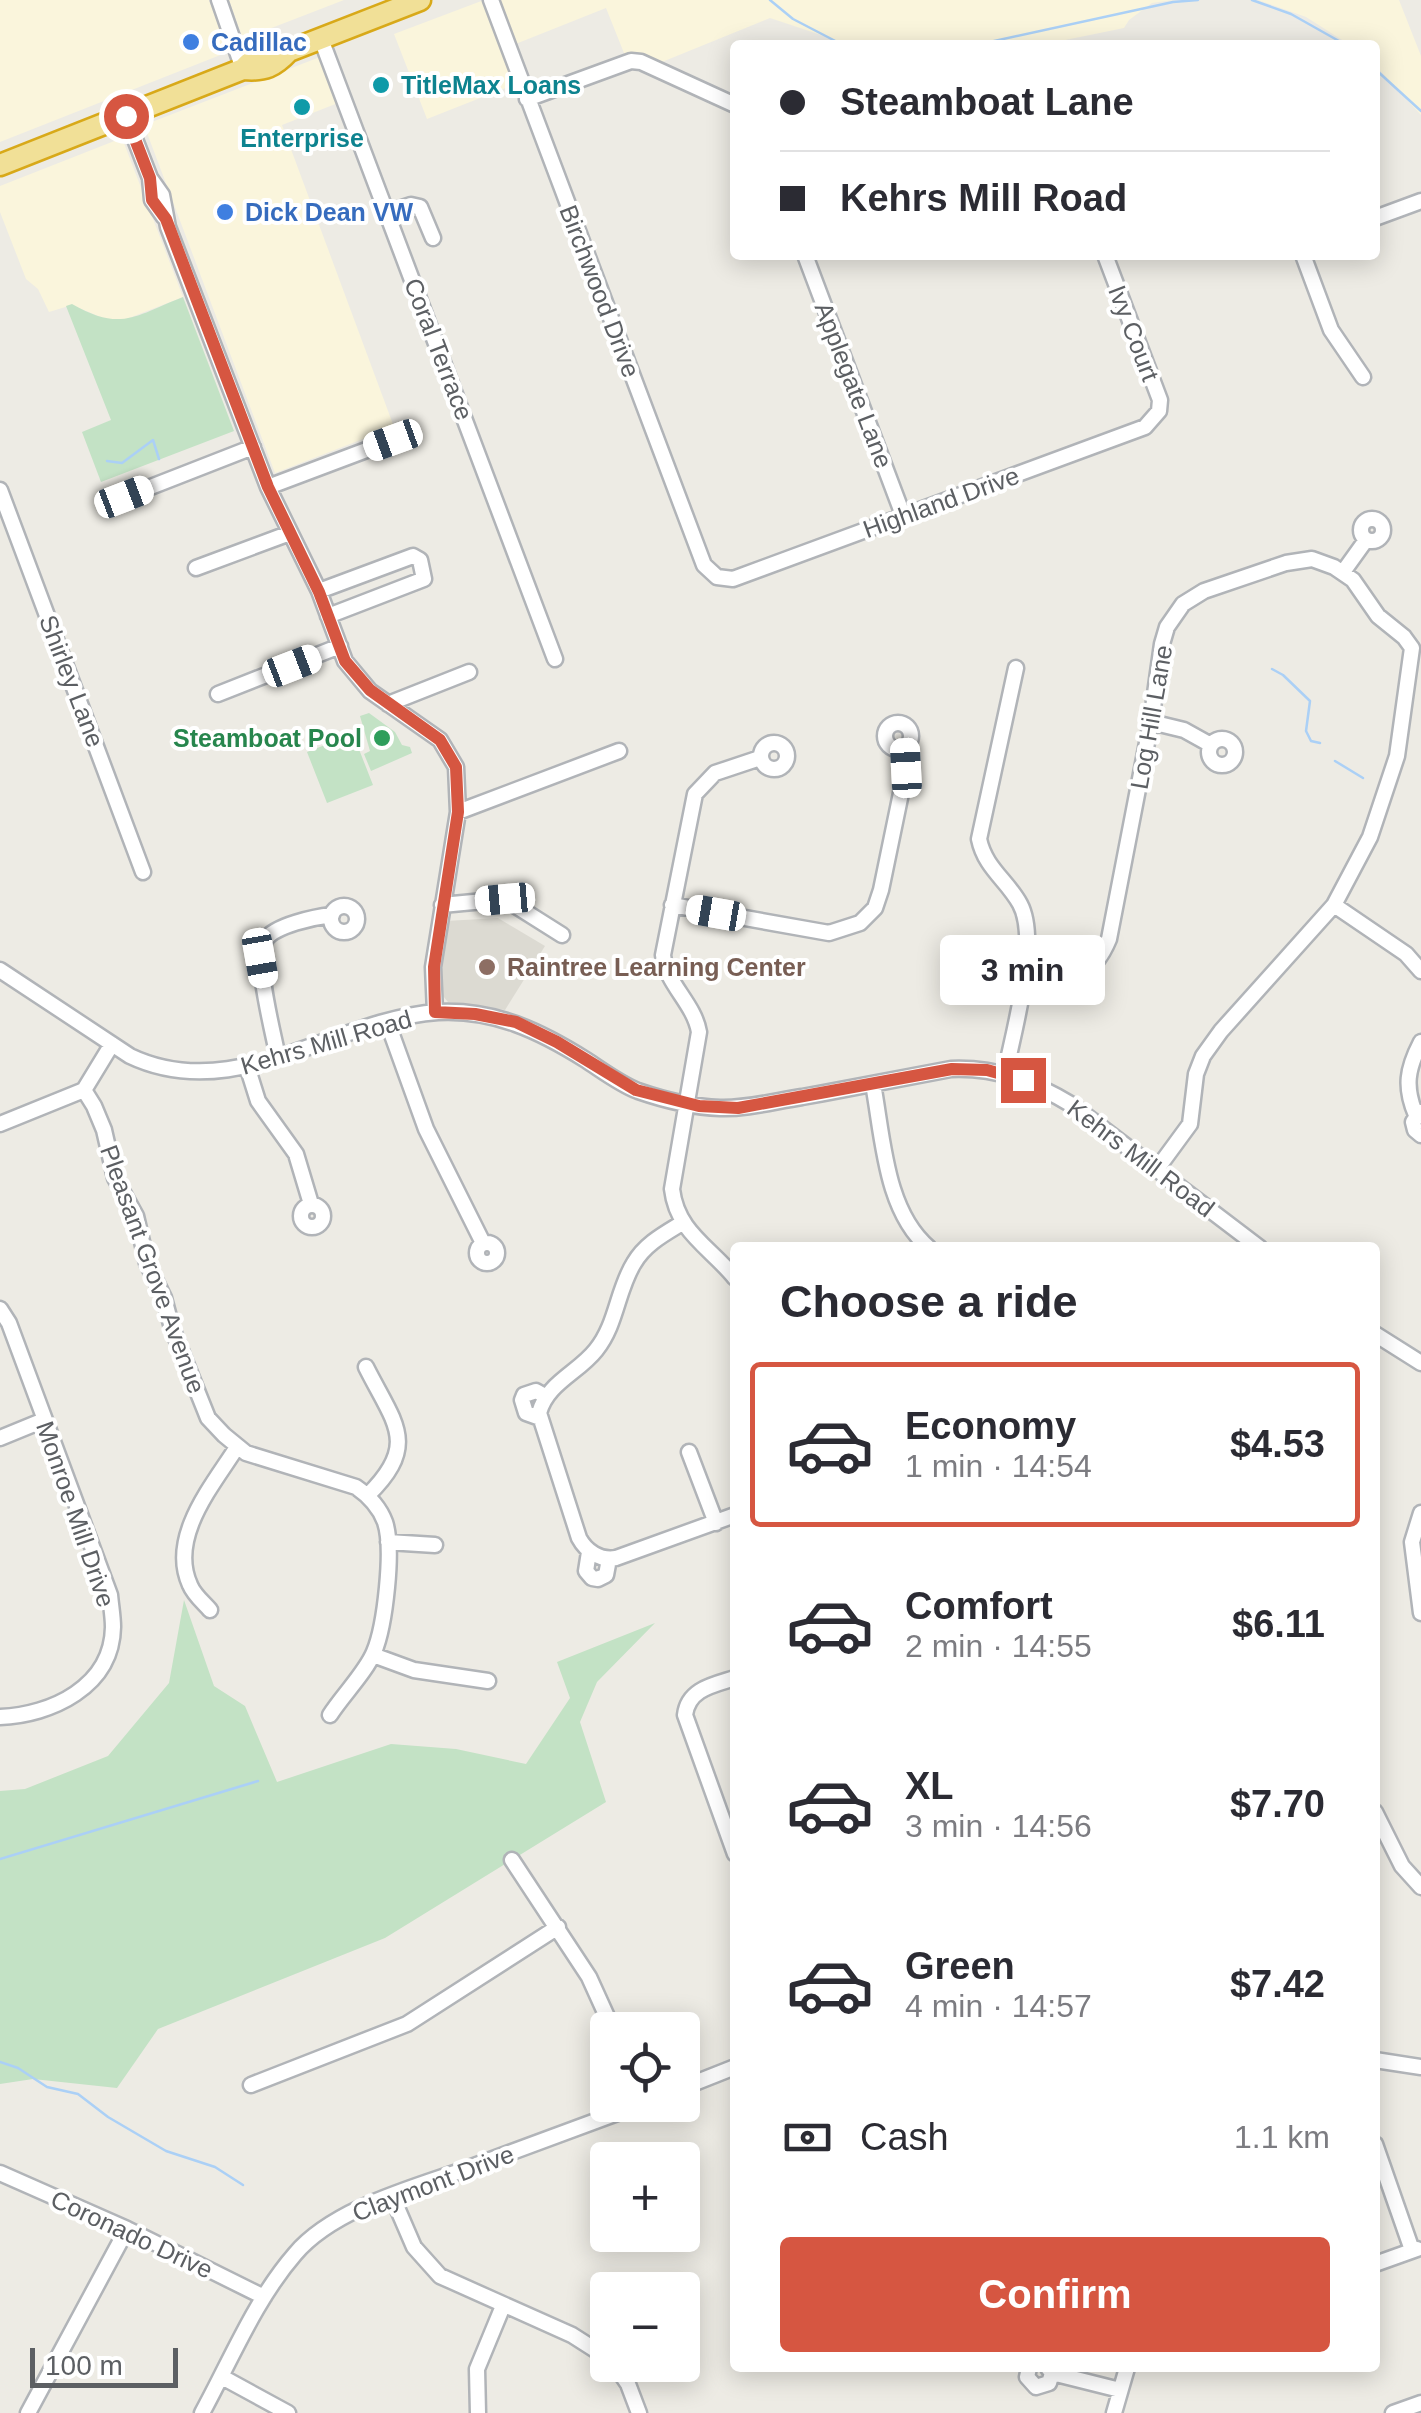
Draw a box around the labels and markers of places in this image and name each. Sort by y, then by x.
place label: Cadillac [211,28,307,56]
marker: Cadillac [180,31,202,53]
place label: TitleMax Loans [401,71,581,99]
marker: TitleMax Loans [370,74,392,96]
marker: Enterprise [291,96,313,118]
place label: Enterprise [240,124,364,152]
place label: Dick Dean VW [245,198,414,226]
marker: Dick Dean VW [214,201,236,223]
place label: Steamboat Pool [173,724,362,752]
marker: Steamboat Pool [371,727,393,749]
place label: Raintree Learning Center [507,953,806,981]
marker: Raintree Learning Center [476,956,498,978]

